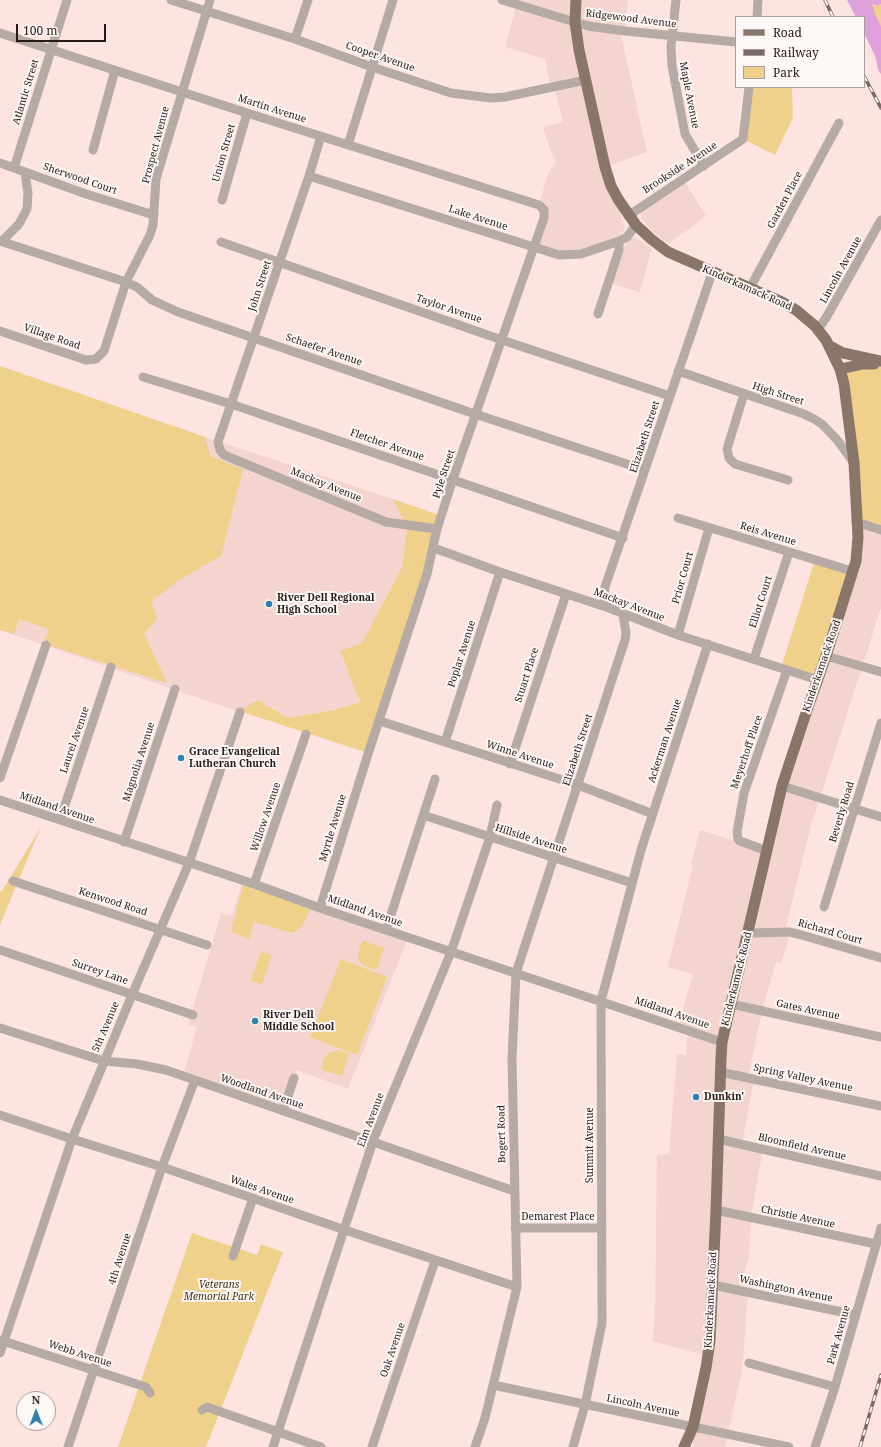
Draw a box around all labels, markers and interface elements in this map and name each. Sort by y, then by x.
street label: Ridgewood Avenue [585,7,677,31]
scale bar [18,16,108,42]
legend [735,16,865,88]
text: 100 m [23,22,58,39]
text: Road [773,24,802,41]
street label: Cooper Avenue [344,40,416,74]
text: Railway [773,44,819,61]
street label: Atlantic Street [10,58,42,126]
street label: Maple Avenue [677,61,701,129]
text: Park [773,64,800,81]
street label: Martin Avenue [236,92,308,126]
street label: Prospect Avenue [140,105,172,185]
street label: Union Street [210,123,238,183]
street label: Brookside Avenue [641,139,719,197]
street label: Sherwood Court [42,161,118,197]
street label: Garden Place [765,169,805,231]
street label: Lake Avenue [447,203,509,233]
street label: Lincoln Avenue [818,235,864,305]
street label: John Street [246,259,274,313]
street label: Kinderkamack Road [700,263,794,313]
street label: Taylor Avenue [415,292,483,326]
street label: Village Road [22,322,82,352]
street label: Schaefer Avenue [284,331,364,369]
street label: High Street [751,380,805,408]
street label: Elizabeth Street [628,399,662,475]
street label: Fletcher Avenue [348,427,426,463]
street label: Pyle Street [430,448,458,500]
street label: Mackay Avenue [289,465,363,505]
street label: Reis Avenue [739,520,797,548]
street label: Prior Court [670,551,696,605]
street label: Elliot Court [747,574,775,630]
street label: Mackay Avenue [592,586,666,624]
place label: River Dell Regional High School [277,592,375,616]
marker: River Dell Regional High School [264,599,274,609]
street label: Kinderkamack Road [801,618,843,714]
street label: Poplar Avenue [446,619,478,689]
street label: Stuart Place [513,646,541,704]
street label: Ackerman Avenue [646,698,684,784]
street label: Laurel Avenue [58,705,92,775]
street label: Elizabeth Street [561,712,595,788]
street label: Meyerhoff Place [729,714,765,790]
street label: Magnolia Avenue [120,721,158,803]
street label: Winne Avenue [485,738,555,772]
place label: Grace Evangelical Lutheran Church [189,746,280,770]
marker: Grace Evangelical Lutheran Church [176,753,186,763]
street label: Beverly Road [827,780,857,844]
street label: Willow Avenue [249,781,283,853]
street label: Midland Avenue [18,790,96,826]
street label: Myrtle Avenue [317,793,349,863]
street label: Hillside Avenue [494,822,568,856]
street label: Kenwood Road [77,885,149,919]
street label: Midland Avenue [326,893,404,929]
street label: Richard Court [796,917,864,947]
street label: Kinderkamack Road [719,931,755,1027]
street label: Surrey Lane [70,957,130,987]
street label: Midland Avenue [633,995,711,1031]
street label: Gates Avenue [775,997,841,1023]
street label: 5th Avenue [90,1000,122,1054]
place label: River Dell Middle School [263,1009,334,1032]
marker: River Dell Middle School [250,1016,260,1026]
street label: Spring Valley Avenue [752,1062,854,1094]
street label: Woodland Avenue [219,1072,305,1112]
street label: Elm Avenue [355,1091,387,1149]
place label: Dunkin' [704,1091,744,1103]
marker: Dunkin' [691,1092,701,1102]
street label: Bogert Road [495,1105,509,1163]
street label: Summit Avenue [584,1107,596,1183]
street label: Bloomfield Avenue [757,1131,847,1163]
street label: Wales Avenue [229,1173,295,1207]
street label: Christie Avenue [760,1203,836,1231]
street label: Demarest Place [521,1211,595,1223]
street label: 4th Avenue [106,1232,134,1286]
street label: Kinderkamack Road [702,1251,720,1349]
street label: Washington Avenue [738,1273,834,1305]
park label: Veterans Memorial Park [184,1279,254,1302]
street label: Park Avenue [825,1304,853,1366]
street label: Oak Avenue [378,1321,408,1379]
street label: Webb Avenue [47,1338,113,1370]
north arrow [16,1391,56,1431]
text: N [31,1392,40,1407]
street label: Lincoln Avenue [605,1392,681,1420]

